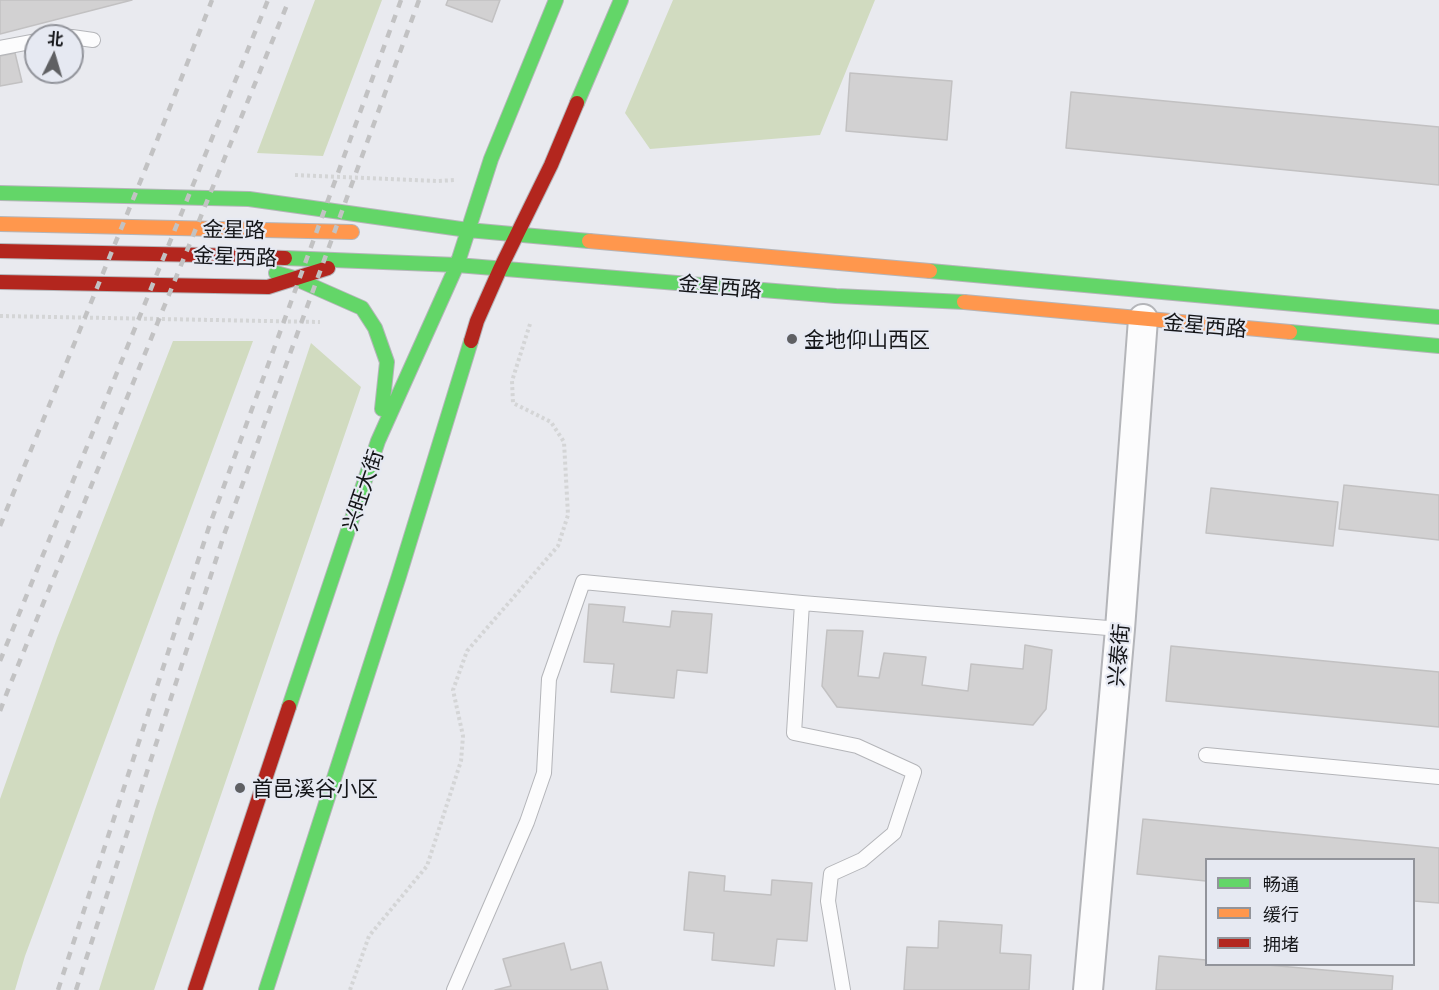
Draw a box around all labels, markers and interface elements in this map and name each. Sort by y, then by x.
north arrow [24,24,84,84]
text: 北 [46,25,64,51]
street label: 金星路 [202,216,266,242]
street label: 金星西路 [193,242,277,270]
street label: 金星西路 [677,270,763,302]
street label: 金星西路 [1162,309,1248,341]
place label: 金地仰山西区 [804,326,930,352]
marker: 金地仰山西区 [785,332,799,346]
street label: 兴旺大街 [336,446,388,534]
street label: 兴泰街 [1103,623,1133,687]
place label: 首邑溪谷小区 [252,775,378,801]
marker: 首邑溪谷小区 [233,781,247,795]
legend [1205,858,1415,966]
text: 畅通 [1263,870,1299,896]
text: 缓行 [1263,900,1299,926]
text: 拥堵 [1263,930,1299,956]

